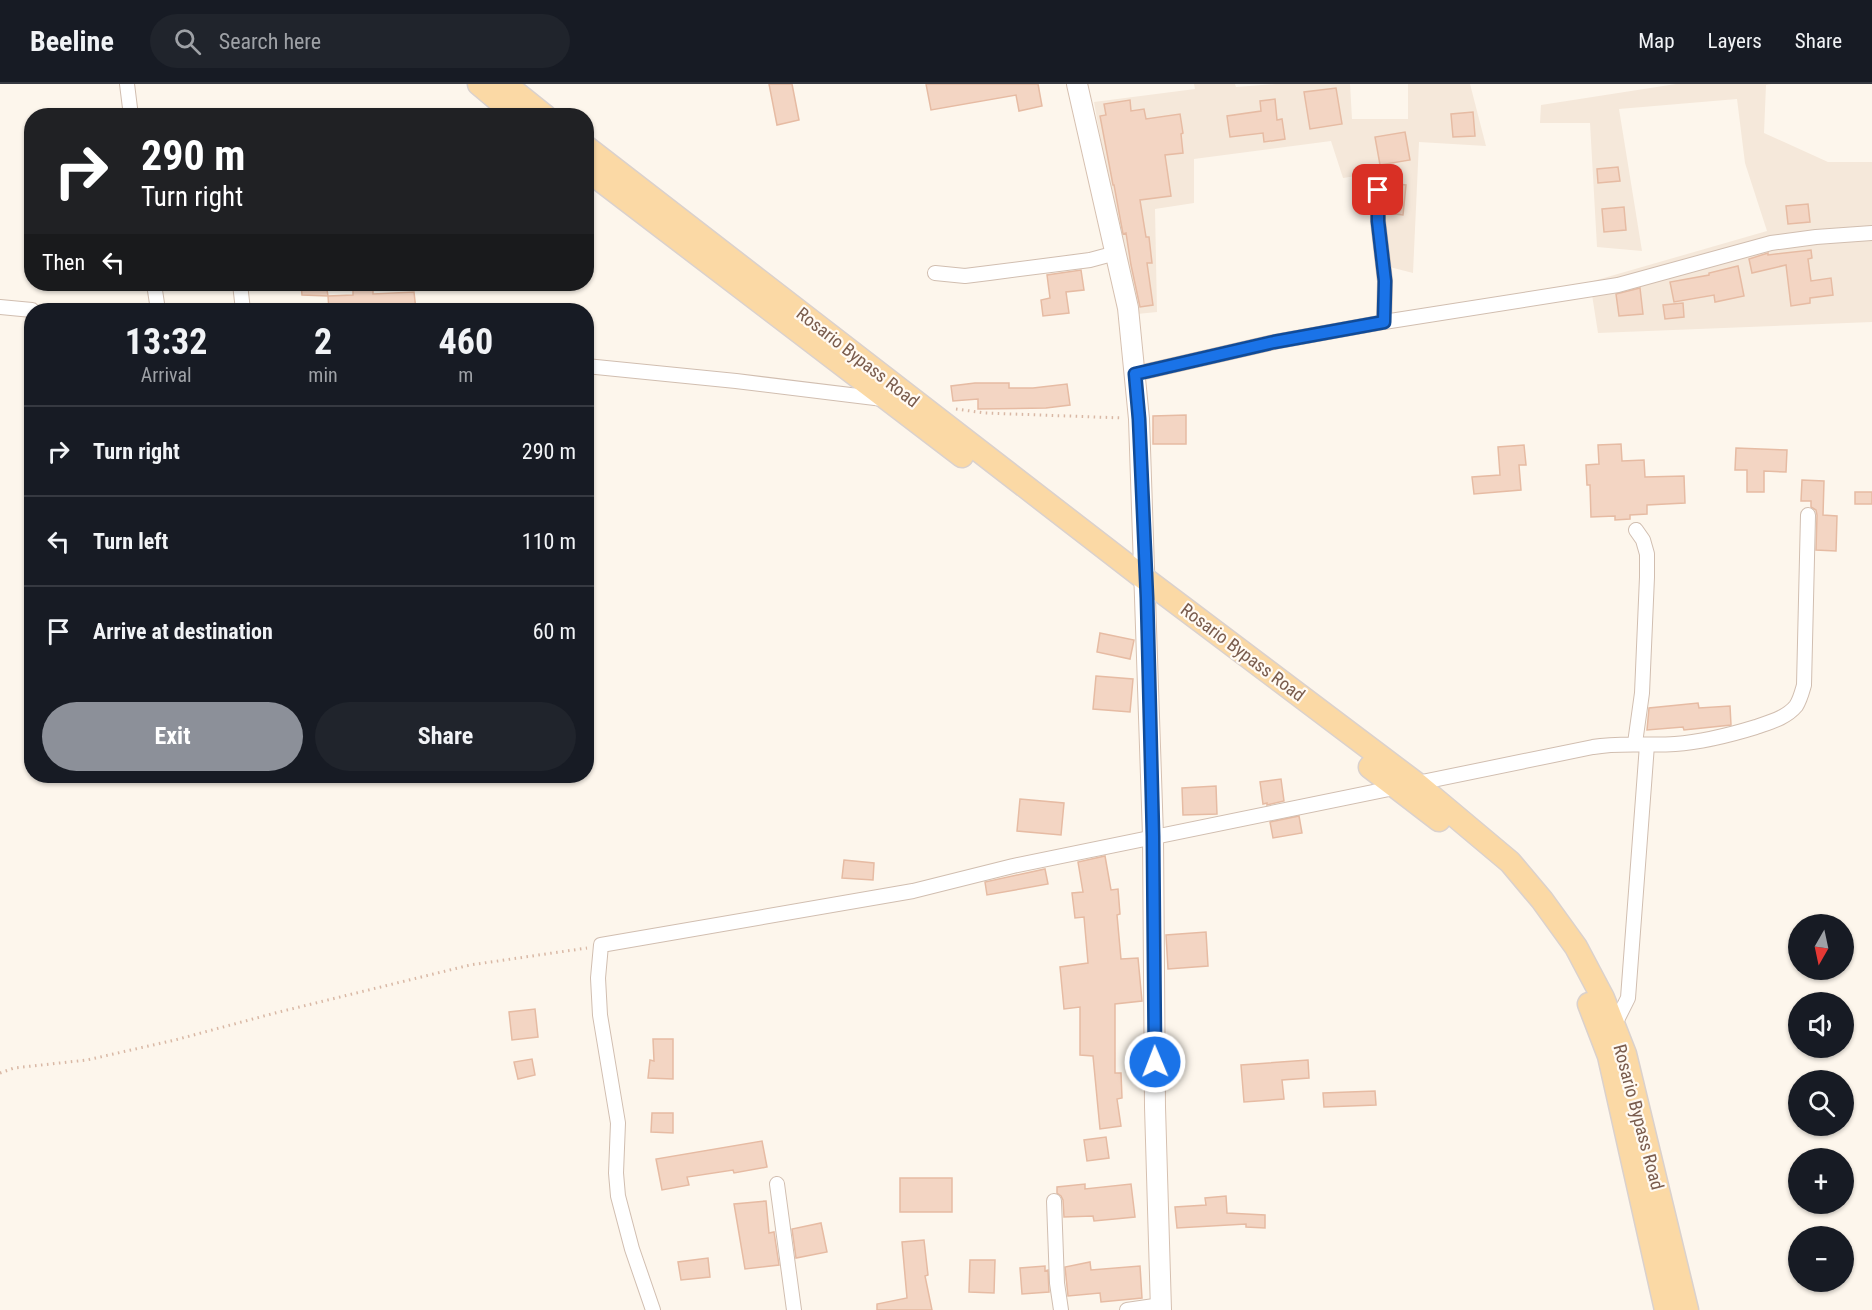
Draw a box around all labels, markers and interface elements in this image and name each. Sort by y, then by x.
search box [150,14,570,68]
text: Beeline [30,25,114,58]
icon: search [171,25,204,58]
text: Search here [219,29,321,54]
text: Map [1638,29,1675,53]
text: Layers [1708,29,1762,53]
text: Share [1795,29,1842,53]
text: 290 m [141,131,246,180]
icon: right [42,132,120,210]
pin [1352,164,1403,215]
icon: arrive [1361,173,1394,206]
text: Turn right [141,181,243,213]
icon: left [97,246,130,279]
text: Then [42,250,85,275]
street label: Rosario Bypass Road [793,303,923,411]
text: 13:32 [125,321,207,363]
text: 2 [314,321,332,363]
text: 460 [439,321,493,363]
text: Arrival [141,363,192,387]
text: min [308,363,338,387]
text: m [458,363,473,387]
icon: right [42,435,75,468]
text: Turn right [93,439,180,464]
text: 290 m [522,439,576,464]
icon: left [42,525,75,558]
text: Turn left [93,529,168,554]
text: 110 m [522,529,576,554]
street label: Rosario Bypass Road [1177,599,1309,705]
icon: arrive [42,615,75,648]
text: Arrive at destination [93,619,273,644]
text: 60 m [533,619,576,644]
button: Exit [42,702,303,771]
button: Share [315,702,576,771]
north arrow [1788,914,1854,980]
map controls [1788,914,1854,1292]
button: sound [1788,992,1854,1058]
position arrow [1123,1030,1187,1094]
street label: Rosario Bypass Road [1609,1042,1669,1192]
button: search [1788,1070,1854,1136]
button: + [1788,1148,1854,1214]
button: − [1788,1226,1854,1292]

